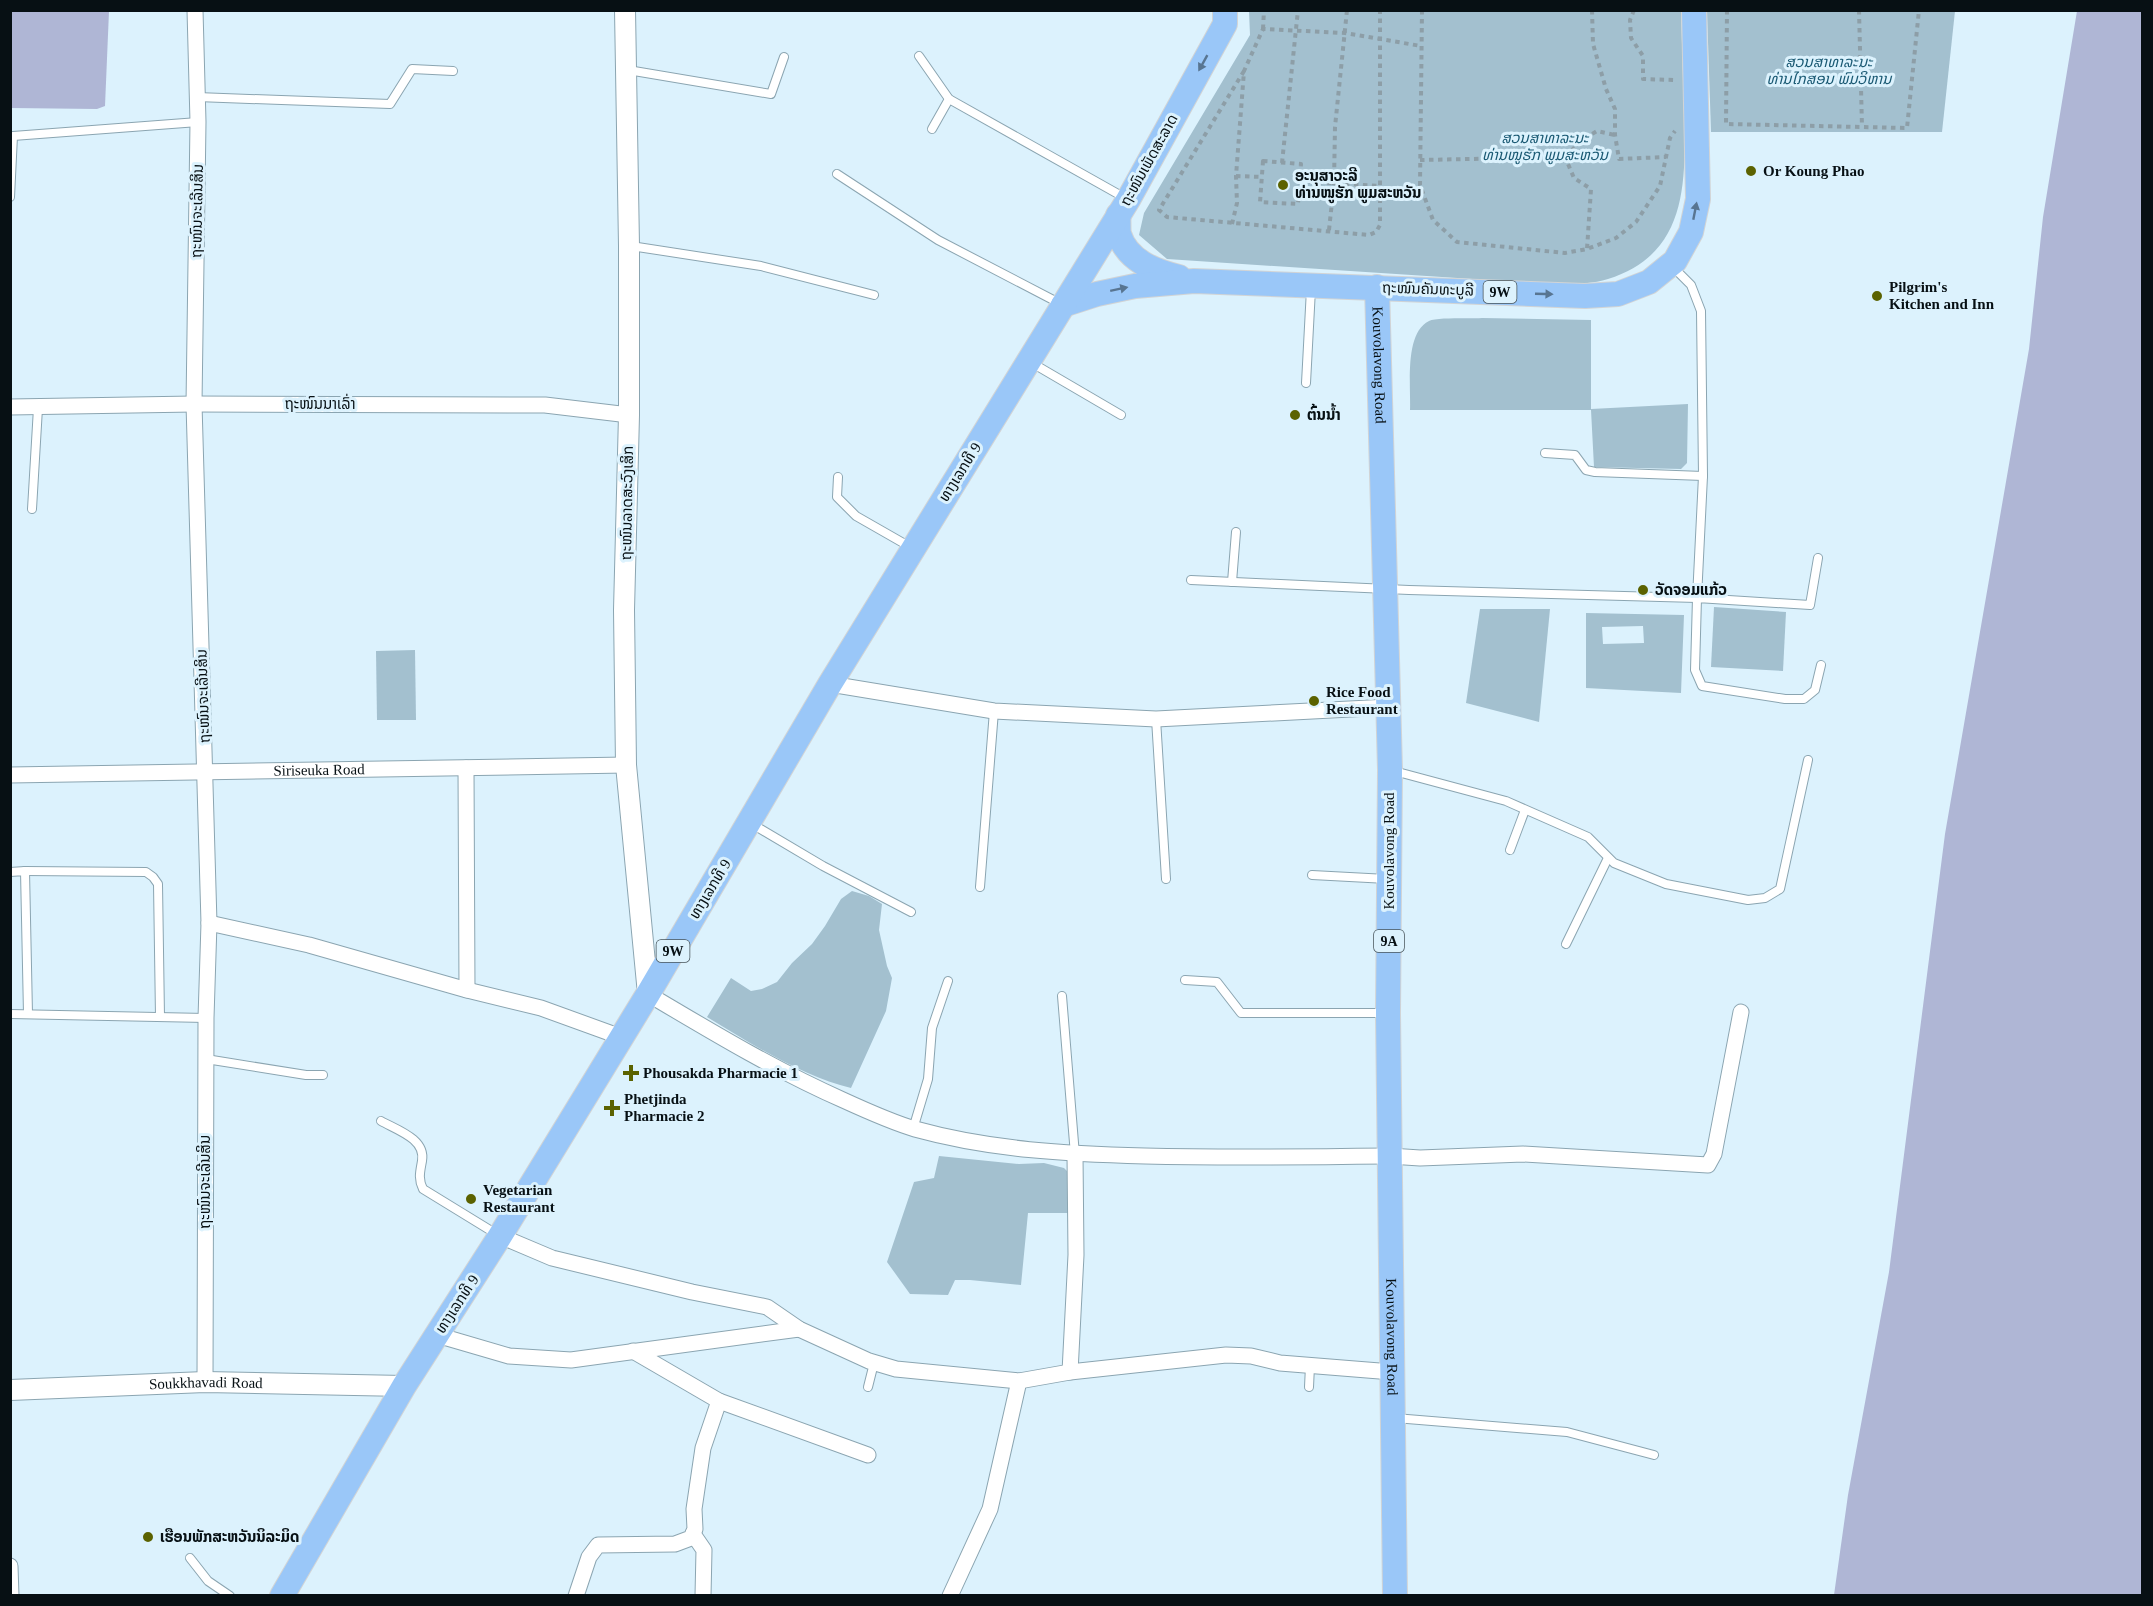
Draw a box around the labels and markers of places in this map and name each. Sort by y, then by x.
place label: Or Koung Phao [1763,163,1864,179]
marker: Or Koung Phao [1744,164,1758,178]
place label: ອະນຸສາວະລີ ທ່ານໜູຮັກ ພູມສະຫວັນ [1295,166,1421,204]
marker: ອະນຸສາວະລີ ທ່ານໜູຮັກ ພູມສະຫວັນ [1276,178,1290,192]
place label: Pilgrim's Kitchen and Inn [1889,279,1995,312]
marker: Pilgrim's Kitchen and Inn [1870,289,1884,303]
place label: ຕົ້ນນໍ້າ [1307,403,1341,423]
marker: ຕົ້ນນໍ້າ [1288,408,1302,422]
place label: ວັດຈອມແກ້ວ [1655,581,1727,598]
marker: ວັດຈອມແກ້ວ [1636,583,1650,597]
place label: Rice Food Restaurant [1326,684,1398,717]
marker: Rice Food Restaurant [1307,694,1321,708]
place label: Phousakda Pharmacie 1 [643,1065,798,1081]
marker: Phousakda Pharmacie 1 [624,1066,638,1080]
place label: Phetjinda Pharmacie 2 [624,1091,704,1124]
marker: Phetjinda Pharmacie 2 [605,1101,619,1115]
place label: Vegetarian Restaurant [483,1182,555,1215]
marker: Vegetarian Restaurant [464,1192,478,1206]
place label: ເຮືອນພັກສະຫວັນນິລະມິດ [160,1527,299,1545]
marker: ເຮືອນພັກສະຫວັນນິລະມິດ [141,1530,155,1544]

